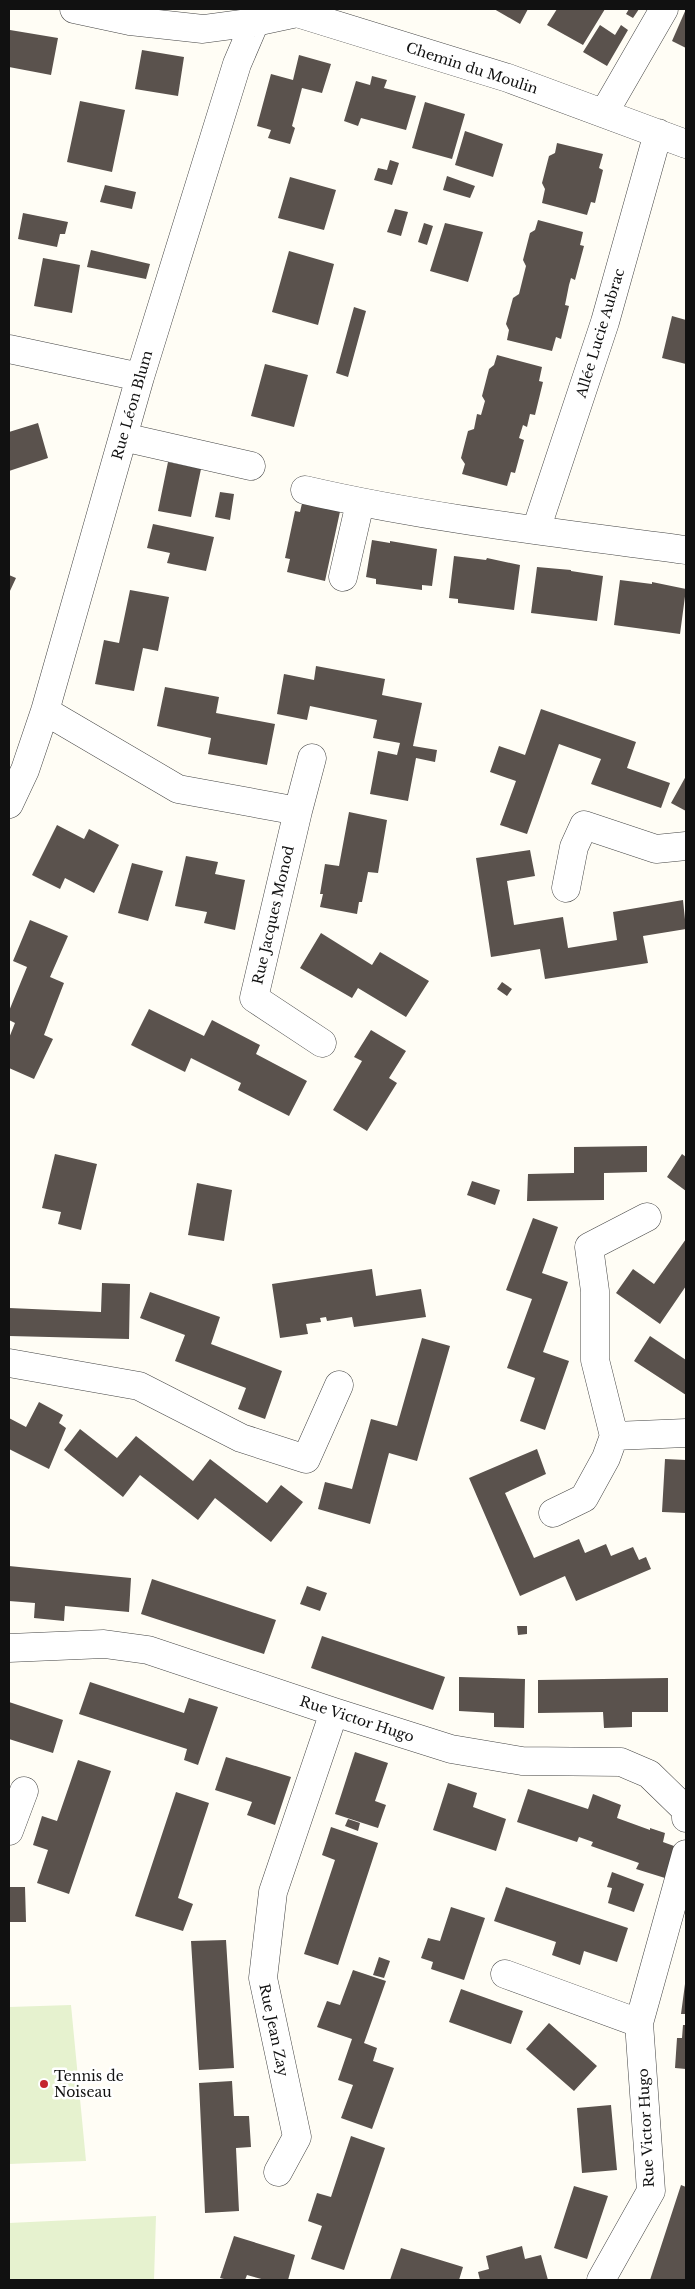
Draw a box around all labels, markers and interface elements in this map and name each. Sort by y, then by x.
street label: Chemin du Moulin [404,38,541,98]
street label: Allée Lucie Aubrac [571,266,628,401]
street label: Rue Léon Blum [108,348,156,462]
street label: Rue Jacques Monod [248,843,298,986]
street label: Rue Victor Hugo [297,1692,417,1746]
street label: Rue Jean Zay [255,1982,293,2078]
place label: Tennis de Noiseau [54,2067,124,2101]
street label: Rue Victor Hugo [634,2068,658,2188]
marker: Tennis de Noiseau [38,2078,50,2090]

